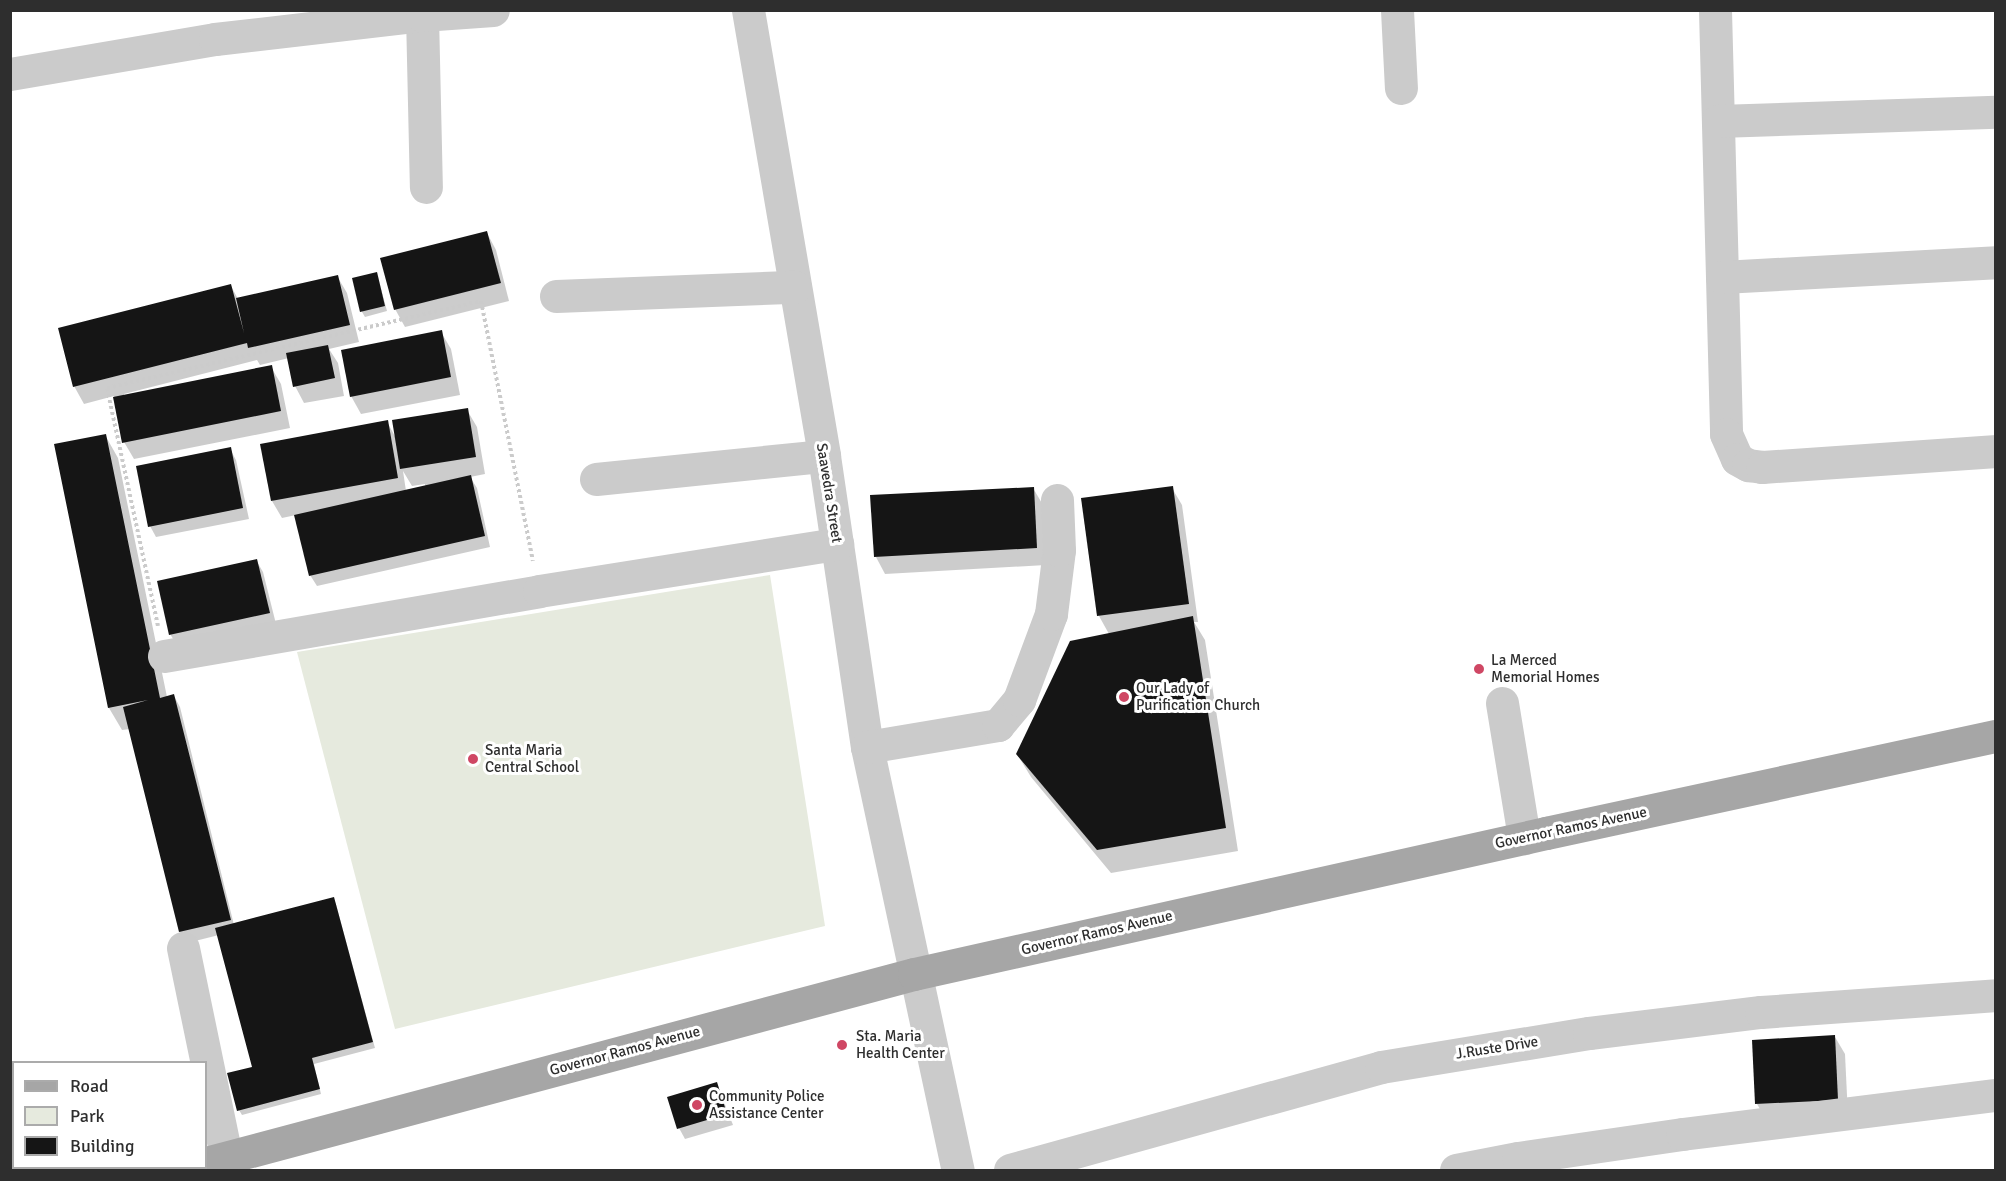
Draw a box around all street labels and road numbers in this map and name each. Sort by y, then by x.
street label: Saavedra Street [812,442,846,544]
street label: Governor Ramos Avenue [1493,803,1649,853]
street label: Governor Ramos Avenue [1020,907,1174,959]
street label: Governor Ramos Avenue [548,1022,702,1080]
street label: J.Ruste Drive [1454,1033,1540,1063]

